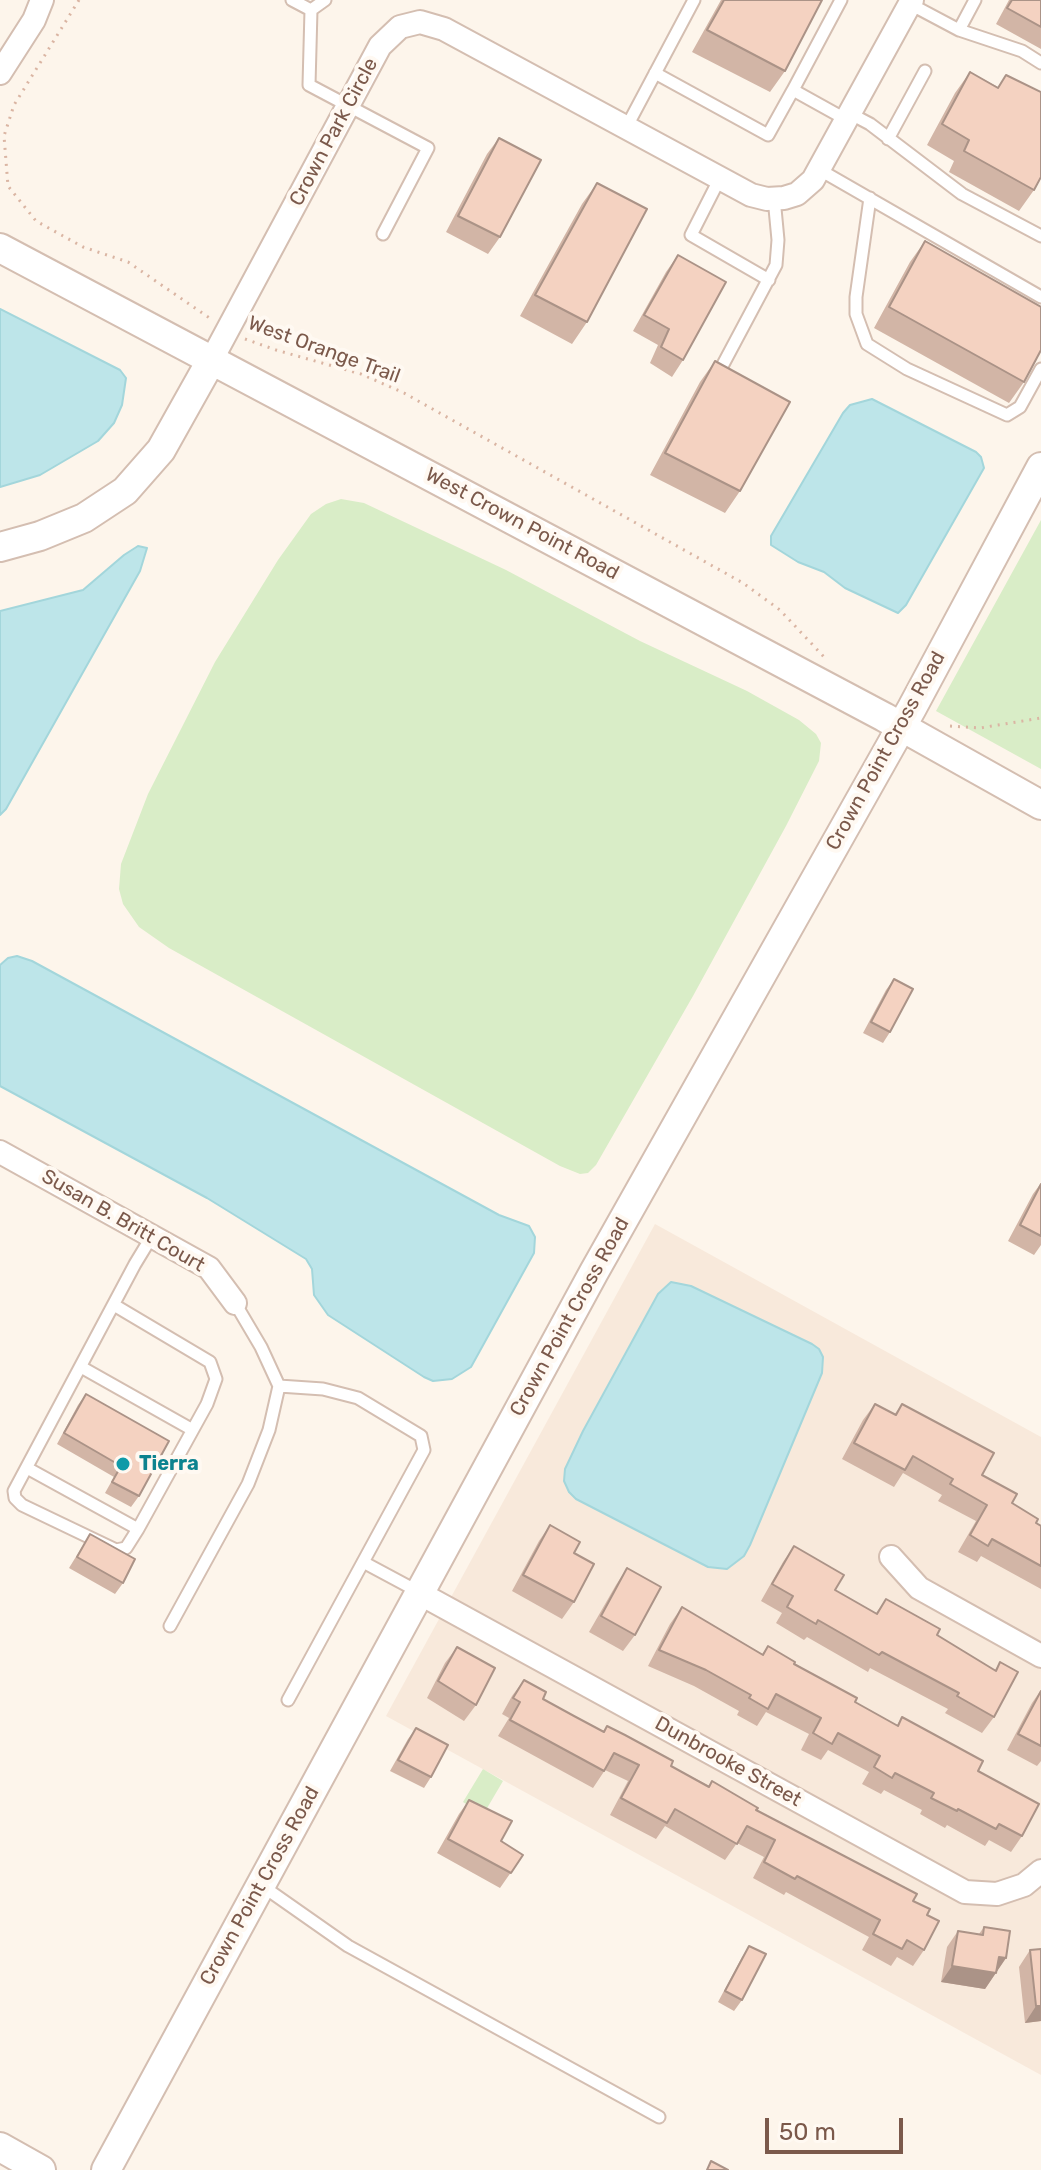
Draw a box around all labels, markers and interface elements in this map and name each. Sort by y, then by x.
street label: Crown Park Circle [285,54,383,210]
street label: West Orange Trail [245,311,403,389]
street label: West Crown Point Road [421,463,623,585]
street label: Crown Point Cross Road [821,647,951,855]
street label: Susan B. Britt Court [37,1164,209,1278]
street label: Crown Point Cross Road [505,1213,635,1421]
place label: Tierra [139,1452,199,1476]
marker: Tierra [114,1455,132,1473]
street label: Dunbrooke Street [650,1712,806,1812]
street label: Crown Point Cross Road [195,1782,325,1990]
scale bar [769,2102,907,2152]
text: 50 m [779,2118,836,2146]

